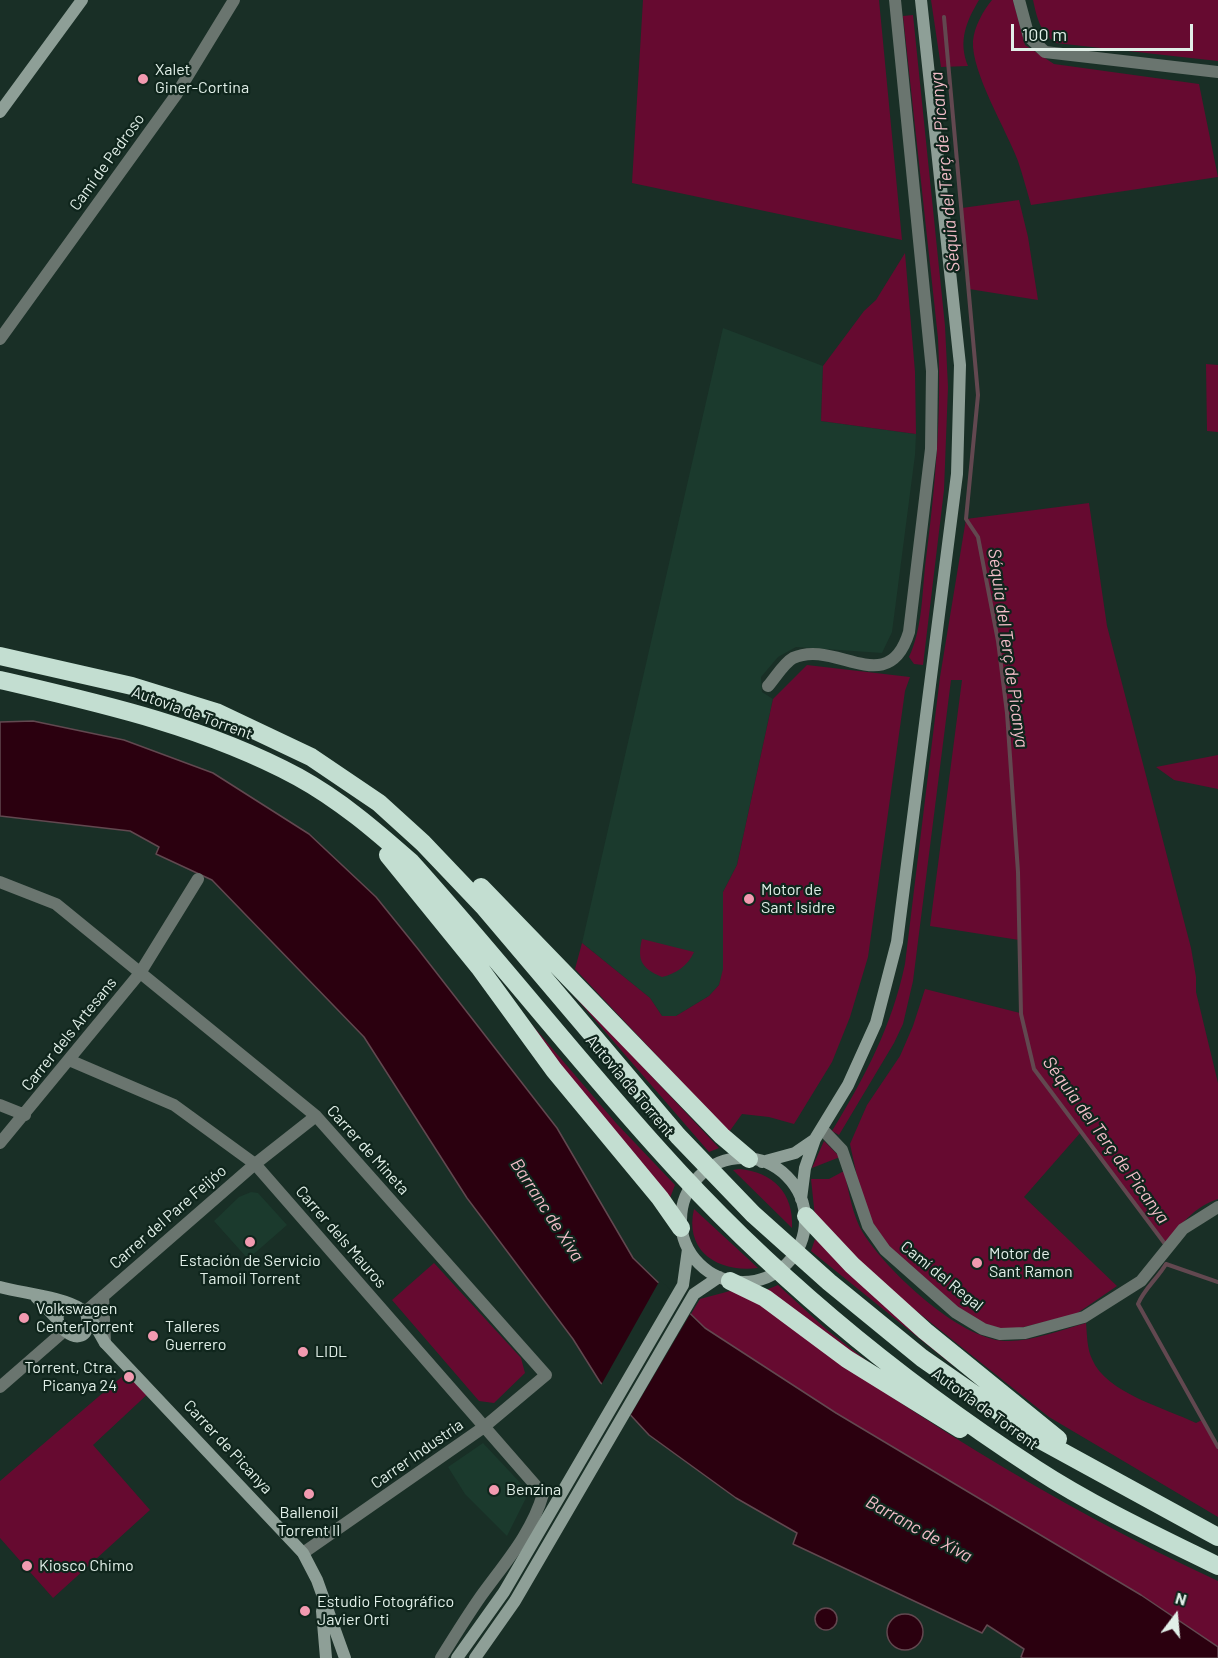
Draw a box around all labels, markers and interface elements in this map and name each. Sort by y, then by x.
scale bar [1014,12,1196,50]
text: 100 m [1022,23,1067,45]
place label: Xalet Giner-Cortina [155,60,249,98]
water label: Séquia del Terç de Picanya [925,71,965,273]
marker: Xalet Giner-Cortina [136,72,150,86]
street label: Camí de Pedroso [65,110,149,214]
water label: Séquia del Terç de Picanya [983,547,1033,749]
street label: Autovia de Torrent [129,682,255,744]
place label: Motor de Sant Isidre [761,880,835,918]
marker: Motor de Sant Isidre [742,892,756,906]
street label: Carrer dels Artesans [17,973,121,1095]
street label: Autovia de Torrent [582,1031,678,1141]
water label: Séquia del Terç de Picanya [1038,1052,1174,1228]
street label: Carrer de Mineta [323,1101,413,1199]
water label: Barranc de Xiva [506,1154,588,1266]
street label: Carrer del Pare Feijóo [106,1161,230,1273]
street label: Carrer dels Mauros [291,1182,391,1292]
marker: Estación de Servicio Tamoil Torrent [243,1235,257,1249]
street label: Camí del Regal [897,1237,987,1315]
place label: Motor de Sant Ramon [989,1244,1073,1282]
place label: Estación de Servicio Tamoil Torrent [179,1251,321,1289]
marker: Motor de Sant Ramon [970,1256,984,1270]
place label: Volkswagen CenterTorrent [36,1299,134,1337]
marker: Volkswagen CenterTorrent [17,1311,31,1325]
place label: Talleres Guerrero [165,1317,226,1355]
marker: Talleres Guerrero [146,1329,160,1343]
place label: LIDL [315,1342,347,1362]
marker: LIDL [296,1345,310,1359]
place label: Torrent, Ctra. Picanya 24 [24,1358,117,1396]
street label: Autovia de Torrent [928,1364,1042,1454]
marker: Torrent, Ctra. Picanya 24 [122,1370,136,1384]
street label: Carrer de Picanya [180,1396,276,1498]
street label: Carrer Industria [367,1415,467,1493]
place label: Benzina [506,1480,561,1500]
marker: Benzina [487,1483,501,1497]
marker: Ballenoil Torrent II [302,1487,316,1501]
water label: Barranc de Xiva [862,1491,976,1567]
place label: Ballenoil Torrent II [278,1503,340,1541]
place label: Kiosco Chimo [39,1556,134,1576]
marker: Kiosco Chimo [20,1559,34,1573]
north arrow [1146,1586,1206,1646]
text: N [1173,1588,1189,1609]
place label: Estudio Fotográfico Javier Orti [317,1592,454,1630]
marker: Estudio Fotográfico Javier Orti [298,1604,312,1618]

